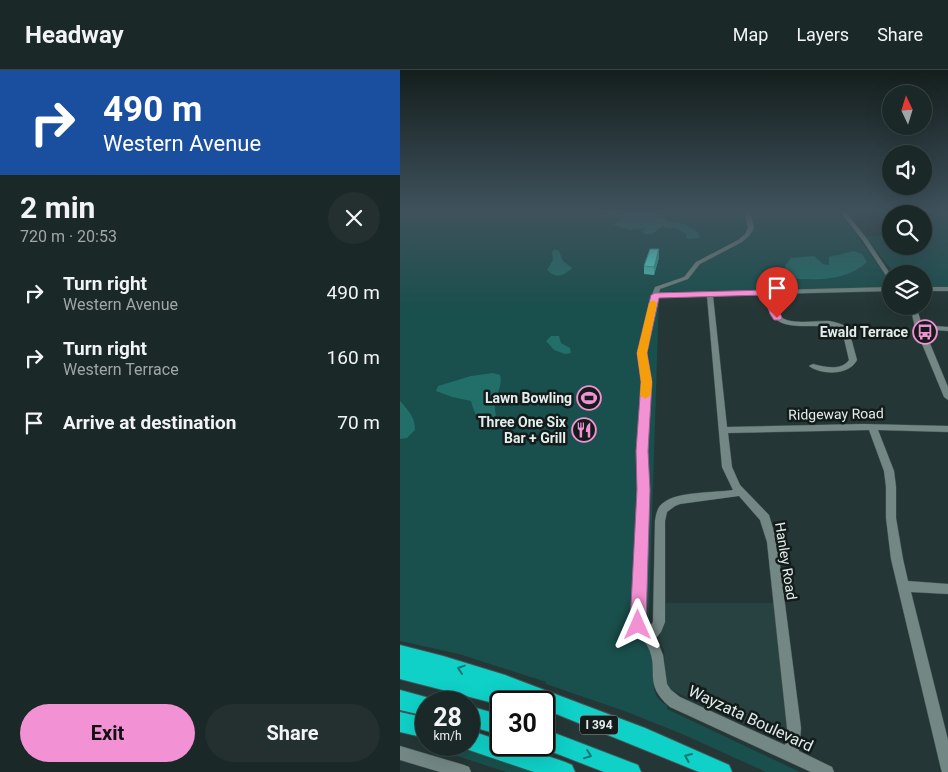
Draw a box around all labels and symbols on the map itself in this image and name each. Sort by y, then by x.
north arrow [882,85,932,135]
pin [756,267,798,318]
bus stop icon: Ewald Terrace [912,319,938,345]
place label: Ewald Terrace [820,324,908,340]
sports icon: Lawn Bowling [576,385,602,411]
place label: Lawn Bowling [485,390,572,406]
street label: Ridgeway Road [788,405,884,423]
place label: Three One Six Bar + Grill [478,414,567,446]
restaurant icon: Three One Six Bar + Grill [571,417,597,443]
street label: Hanley Road [772,521,800,601]
position arrow [611,598,663,650]
one-way arrow [457,665,466,675]
street label: Wayzata Boulevard [685,681,816,756]
speed limit sign: 30 [490,691,555,756]
road number: I 394 [580,716,618,734]
one-way arrow [583,749,591,759]
one-way arrow [684,752,693,763]

